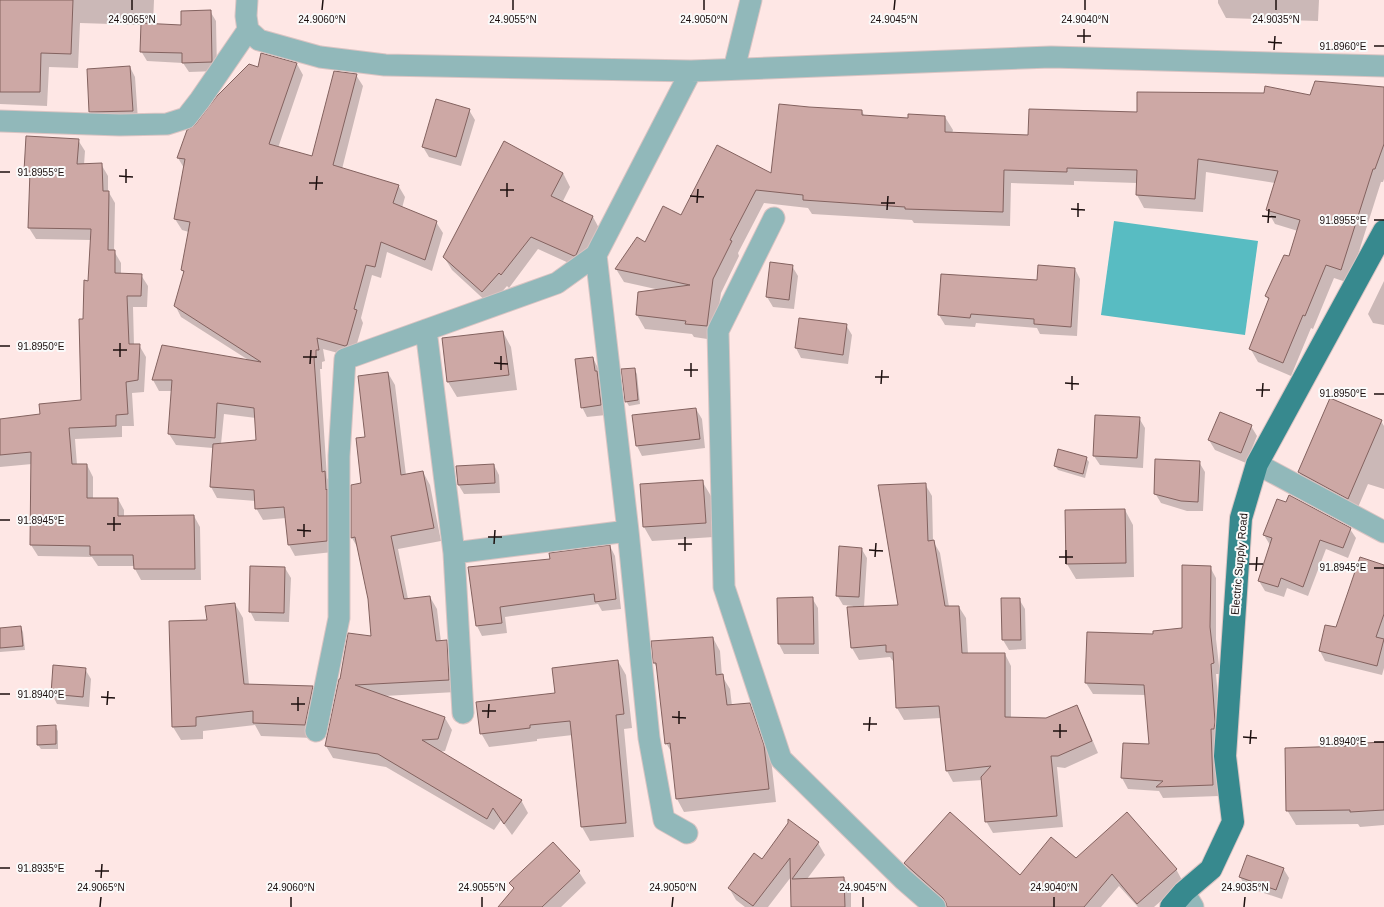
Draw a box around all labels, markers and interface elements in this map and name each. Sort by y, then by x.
text: 24.9065°N [108,14,156,25]
text: 24.9060°N [298,14,346,25]
text: 24.9055°N [489,14,537,25]
text: 24.9050°N [680,14,728,25]
text: 24.9045°N [870,14,918,25]
text: 24.9040°N [1061,14,1109,25]
text: 24.9035°N [1252,14,1300,25]
text: 91.8960°E [1320,41,1367,52]
text: 91.8955°E [18,167,65,178]
text: 91.8955°E [1320,215,1367,226]
text: 91.8950°E [18,341,65,352]
text: 91.8950°E [1320,388,1367,399]
street label: Electric Supply Road [1229,513,1249,615]
text: 91.8945°E [18,515,65,526]
text: 91.8945°E [1320,562,1367,573]
text: 91.8940°E [18,689,65,700]
text: 91.8940°E [1320,736,1367,747]
text: 91.8935°E [18,863,65,874]
text: 24.9065°N [77,882,125,893]
text: 24.9060°N [267,882,315,893]
text: 24.9055°N [458,882,506,893]
text: 24.9050°N [649,882,697,893]
text: 24.9045°N [839,882,887,893]
text: 24.9040°N [1030,882,1078,893]
text: 24.9035°N [1221,882,1269,893]

